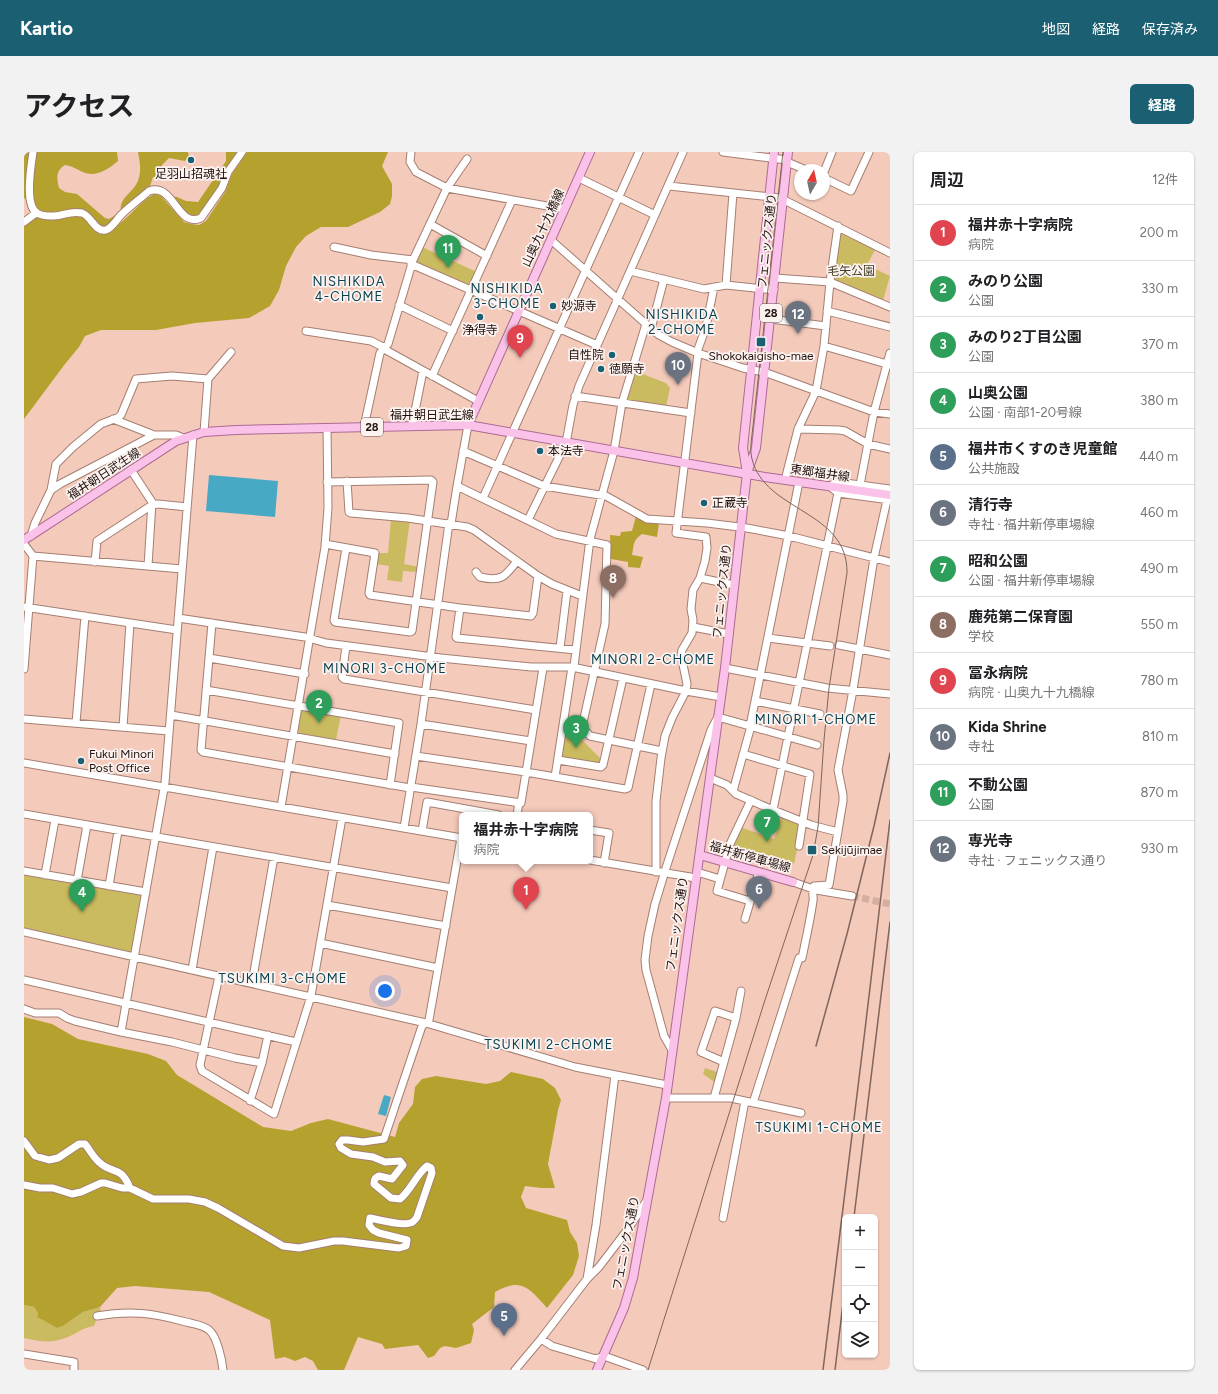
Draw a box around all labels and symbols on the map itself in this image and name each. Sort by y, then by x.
marker: 足羽山招魂社 [186,155,196,165]
north arrow [794,164,830,200]
place label: 足羽山招魂社 [155,167,227,181]
street label: 山奥九十九橋線 [519,187,567,269]
street label: フェニックス通り [755,193,779,289]
pin: 11 [435,235,461,268]
park label: 毛矢公園 [827,264,875,278]
district label: NISHIKIDA 4-CHOME [312,274,386,304]
district label: NISHIKIDA 3-CHOME [470,281,544,311]
place label: 妙源寺 [561,299,597,313]
marker: 妙源寺 [548,301,558,311]
pin: 12 [785,301,811,334]
road number: 28 [760,304,782,322]
district label: NISHIKIDA 2-CHOME [645,307,719,337]
marker: 浄得寺 [475,312,485,322]
place label: 浄得寺 [462,323,498,337]
pin: 9 [507,325,533,358]
marker: Shokokaigisho-mae [755,336,767,348]
place label: 自性院 [568,348,604,362]
place label: Shokokaigisho-mae [708,349,814,363]
marker: 自性院 [607,350,617,360]
pin: 10 [665,352,691,385]
place label: 徳願寺 [609,362,645,376]
marker: 徳願寺 [596,364,606,374]
street label: 福井朝日武生線 [390,408,474,422]
road number: 28 [361,418,383,436]
place label: 本法寺 [548,444,584,458]
street label: 福井朝日武生線 [65,445,143,503]
marker: 本法寺 [535,446,545,456]
street label: 東郷福井線 [789,462,851,484]
place label: 正蔵寺 [712,496,748,510]
marker: 正蔵寺 [699,498,709,508]
street label: フェニックス通り [710,543,734,639]
pin: 8 [600,565,626,598]
district label: MINORI 2-CHOME [591,652,715,667]
district label: MINORI 3-CHOME [323,661,447,676]
pin: 2 [306,690,332,723]
district label: MINORI 1-CHOME [755,712,877,727]
pin: 3 [563,715,589,748]
place label: Fukui Minori Post Office [89,747,154,775]
marker: Fukui Minori Post Office [76,756,86,766]
pin: 7 [754,809,780,842]
street label: 福井新停車場線 [708,839,792,875]
place label: Sekijūjimae [821,843,883,857]
marker: Sekijūjimae [806,844,818,856]
street label: フェニックス通り [663,876,691,972]
pin: 6 [746,876,772,909]
pin: 1 [513,877,539,910]
pin: 4 [69,879,95,912]
district label: TSUKIMI 3-CHOME [219,971,347,986]
your location [375,981,395,1001]
district label: TSUKIMI 2-CHOME [484,1037,614,1052]
district label: TSUKIMI 1-CHOME [755,1120,883,1135]
street label: フェニックス通り [610,1195,642,1291]
pin: 5 [491,1303,517,1336]

